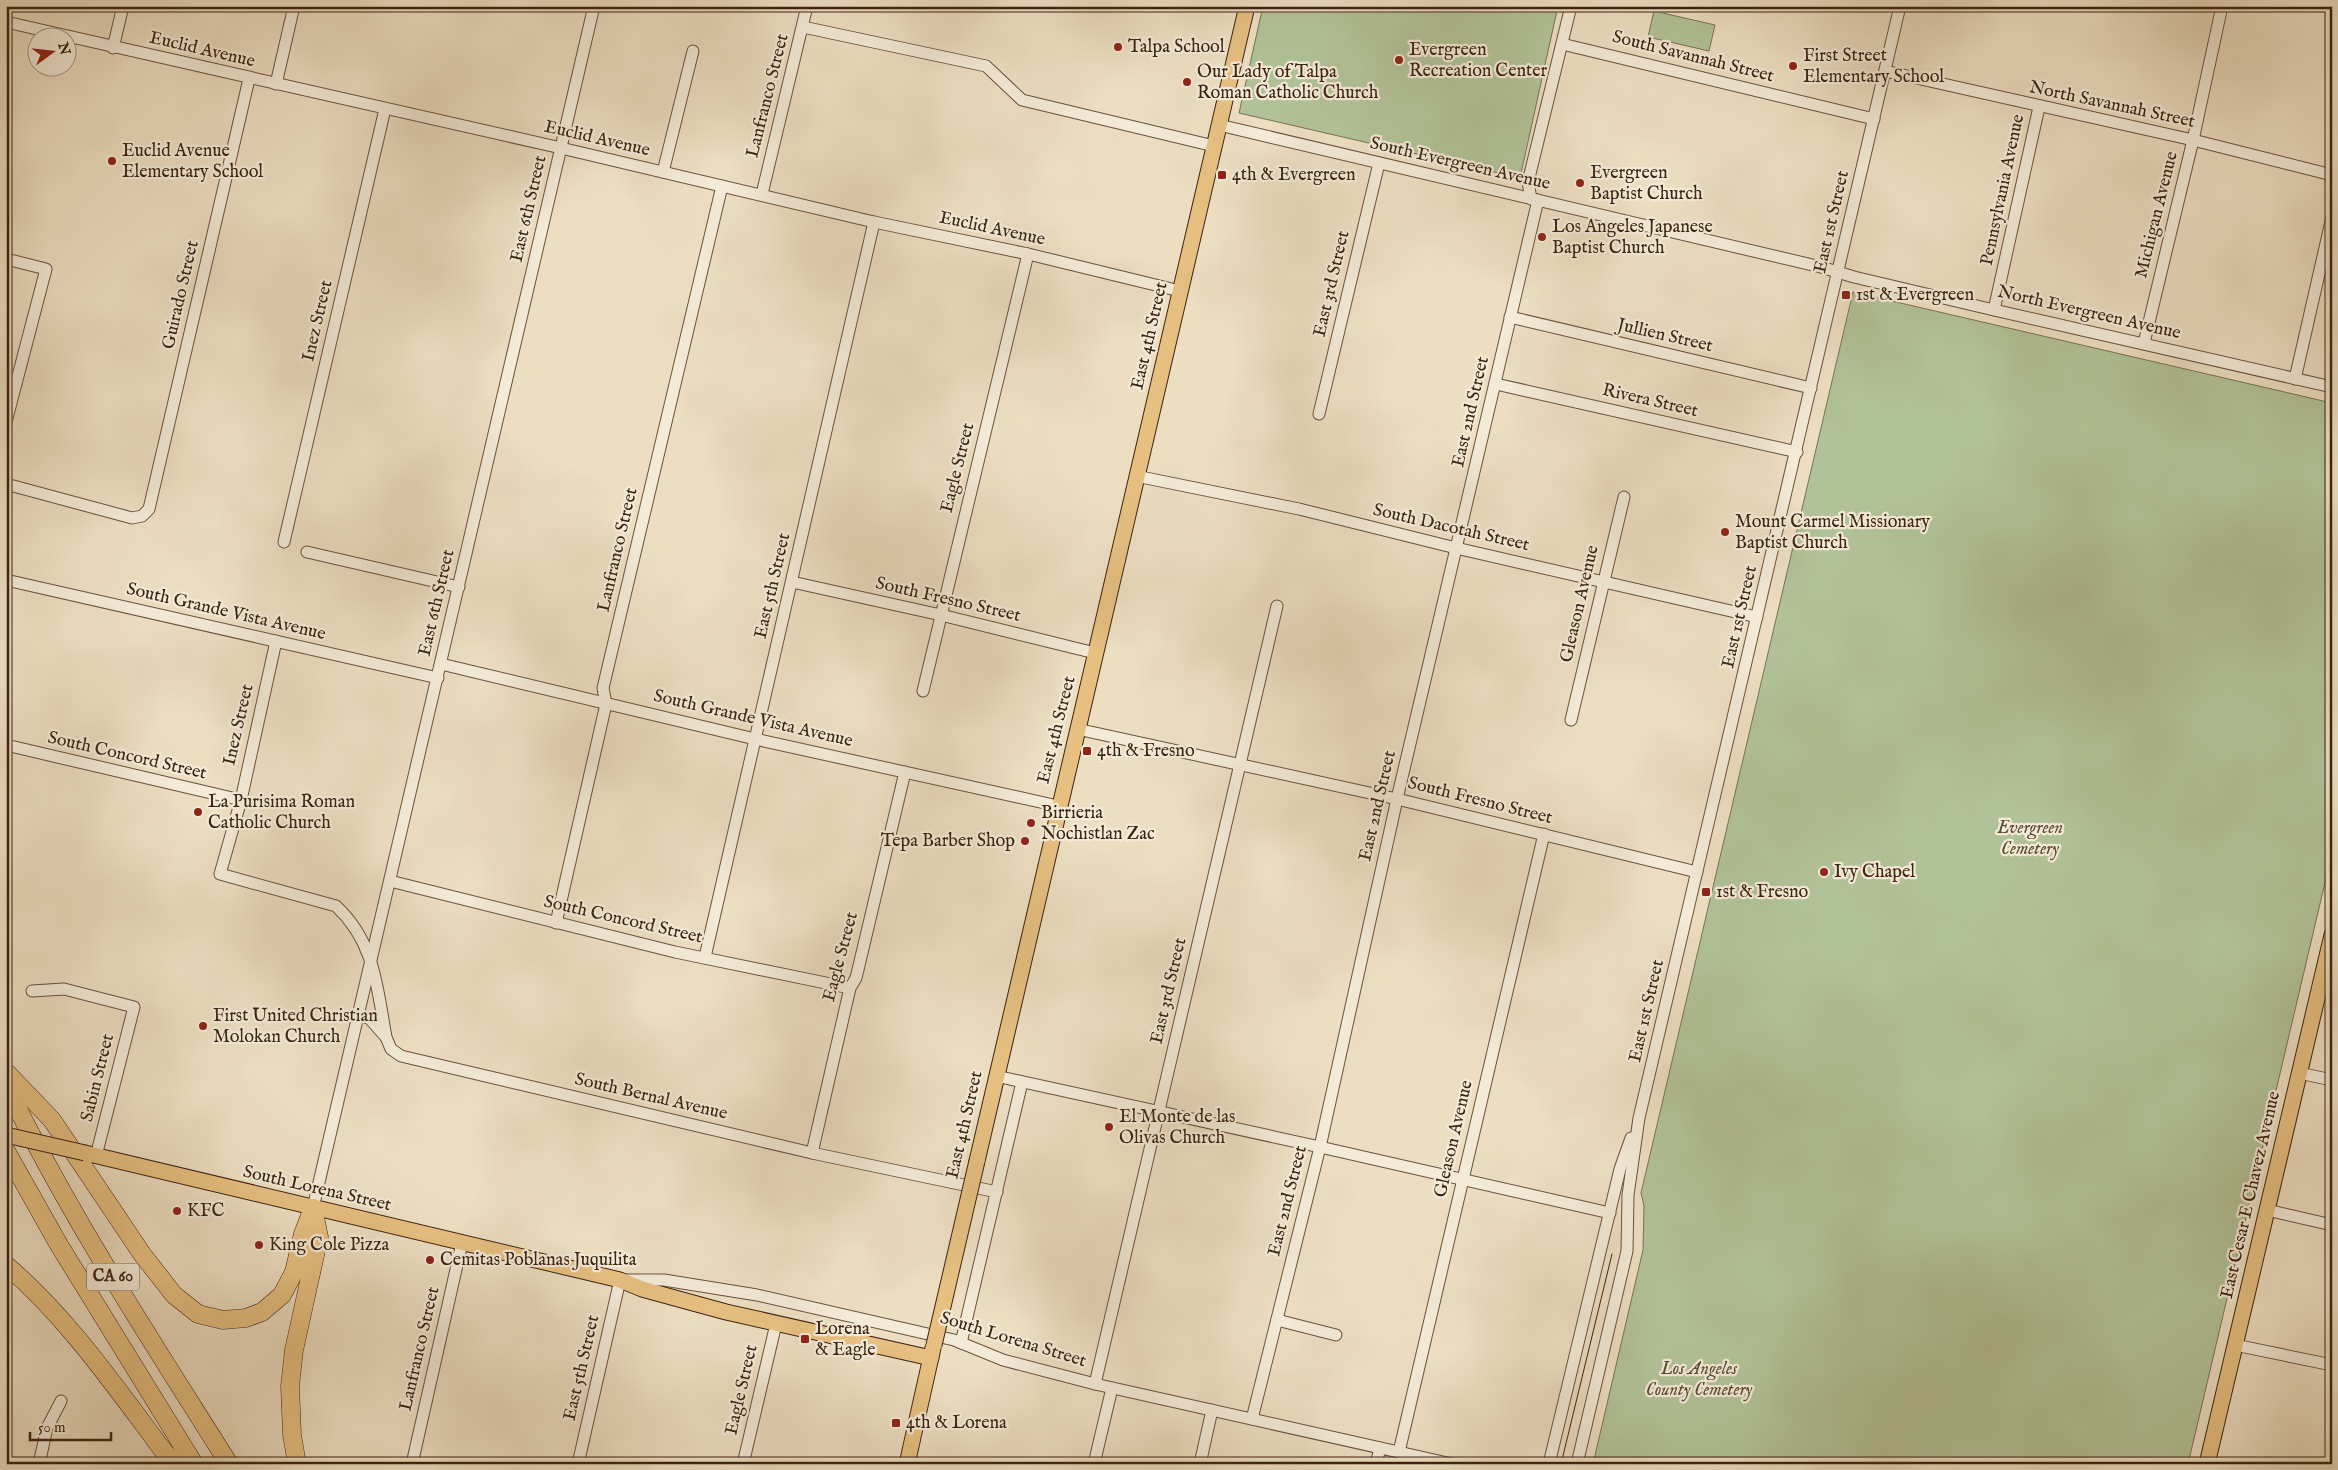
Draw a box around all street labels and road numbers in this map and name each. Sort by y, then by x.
street label: South Savannah Street [1610,26,1776,88]
street label: Euclid Avenue [147,27,257,73]
street label: Lanfranco Street [742,32,794,160]
street label: North Savannah Street [2027,76,2197,134]
street label: Pennsylvania Avenue [1976,112,2030,268]
street label: Euclid Avenue [542,116,652,162]
street label: South Evergreen Avenue [1368,132,1552,196]
street label: Michigan Avenue [2130,149,2184,281]
street label: East 6th Street [506,153,552,265]
street label: East 1st Street [1809,168,1855,276]
street label: Euclid Avenue [937,207,1047,251]
street label: East 3rd Street [1309,229,1355,339]
street label: Guirado Street [157,238,205,352]
street label: Inez Street [298,278,338,364]
street label: East 4th Street [1126,280,1174,392]
street label: North Evergreen Avenue [1995,281,2183,345]
street label: Jullien Street [1613,313,1715,358]
street label: East 2nd Street [1447,354,1495,470]
street label: Rivera Street [1600,379,1700,423]
street label: Eagle Street [936,421,980,515]
street label: Lanfranco Street [593,486,643,614]
street label: South Dacotah Street [1371,499,1531,557]
street label: East 5th Street [750,531,796,641]
street label: Gleason Avenue [1555,543,1605,665]
street label: East 6th Street [414,547,460,659]
street label: East 1st Street [1717,563,1763,671]
street label: South Fresno Street [873,572,1023,628]
street label: South Grande Vista Avenue [124,578,328,646]
street label: East 4th Street [1033,674,1081,786]
street label: Inez Street [219,682,259,768]
street label: South Grande Vista Avenue [651,685,855,753]
street label: South Concord Street [45,727,209,785]
street label: East 2nd Street [1354,748,1402,864]
street label: South Fresno Street [1405,772,1555,830]
street label: South Concord Street [541,891,705,949]
street label: Eagle Street [818,910,864,1004]
street label: East 3rd Street [1146,936,1192,1046]
street label: East 1st Street [1624,957,1670,1065]
street label: Sabin Street [76,1032,120,1124]
street label: South Bernal Avenue [572,1068,730,1126]
street label: East 4th Street [941,1069,989,1181]
street label: Gleason Avenue [1429,1078,1479,1200]
street label: East Cesar E Chavez Avenue [2216,1089,2286,1301]
street label: East 2nd Street [1263,1143,1313,1259]
street label: South Lorena Street [241,1161,393,1217]
road number: CA 60 [87,1264,139,1290]
street label: Lanfranco Street [395,1285,445,1413]
street label: South Lorena Street [937,1307,1089,1373]
street label: East 5th Street [559,1313,605,1423]
street label: Eagle Street [720,1343,764,1437]

